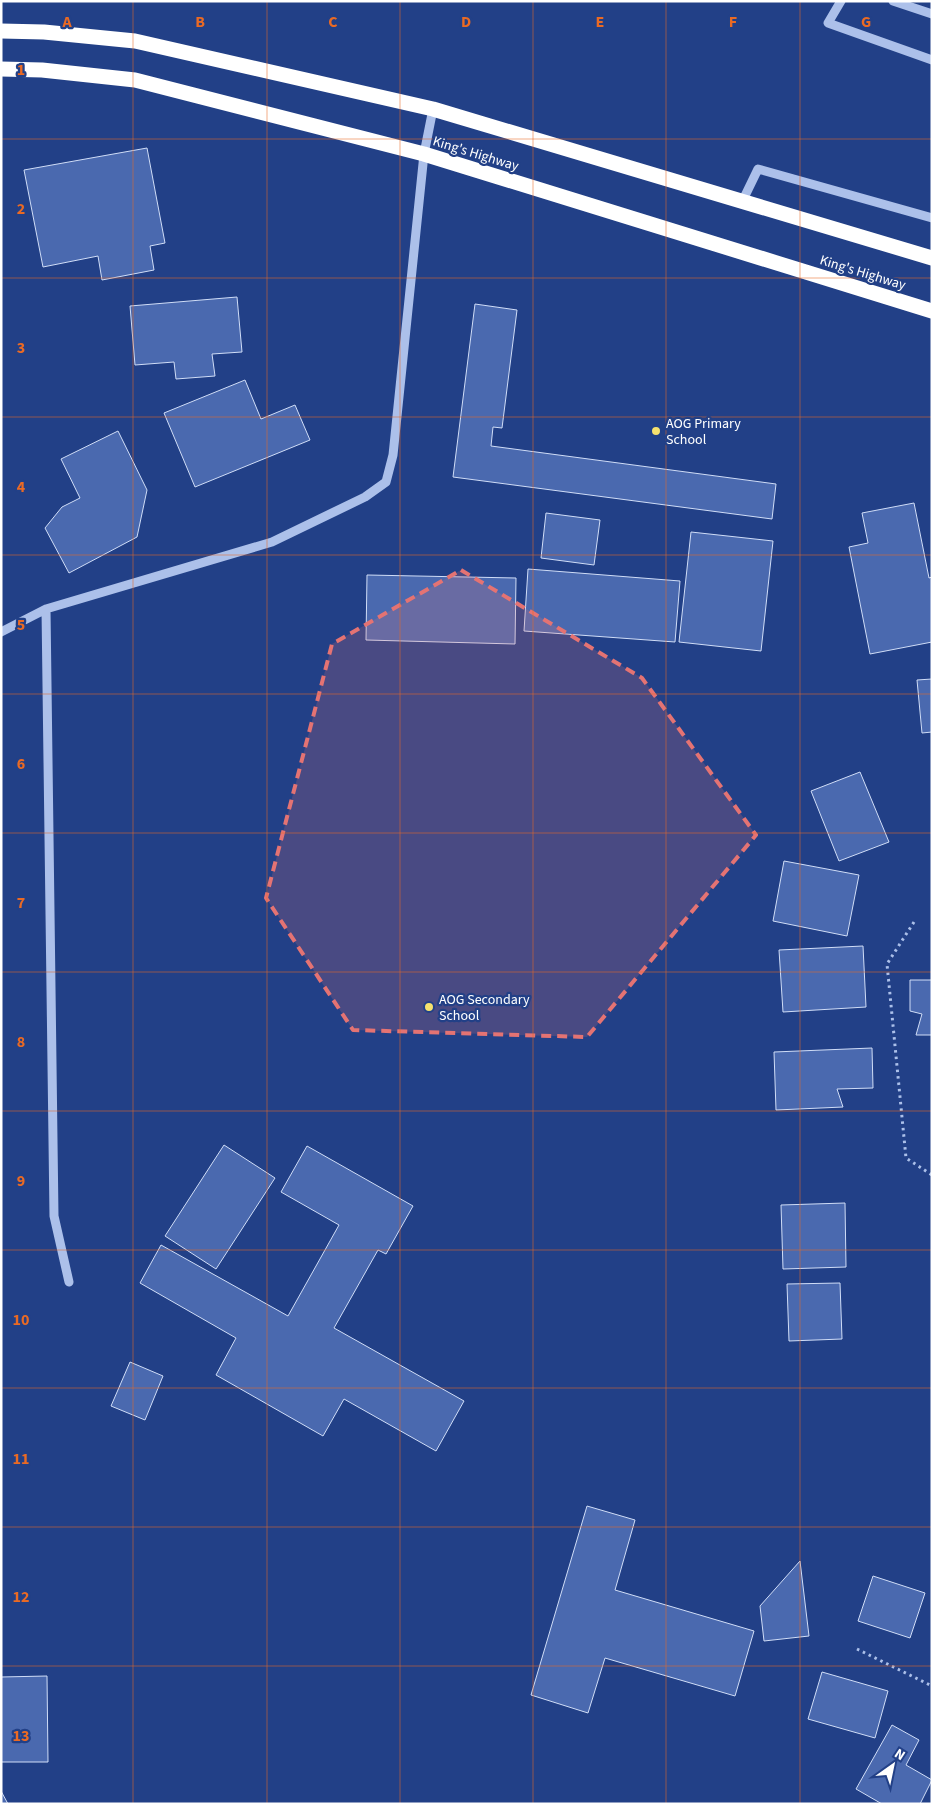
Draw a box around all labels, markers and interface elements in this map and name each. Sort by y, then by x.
text: A [61,11,72,33]
text: B [195,11,205,33]
text: C [328,11,338,33]
text: D [461,11,471,33]
text: E [596,11,604,33]
text: F [729,11,737,33]
text: G [861,11,871,33]
text: 1 [17,59,25,81]
street label: King's Highway [430,131,522,177]
text: 2 [17,198,25,220]
street label: King's Highway [817,250,909,296]
text: 3 [17,337,25,359]
place label: AOG Primary School [666,414,741,450]
marker: AOG Primary School [650,425,662,437]
text: 4 [17,476,26,498]
text: 5 [17,614,25,636]
text: 6 [17,753,25,775]
text: 7 [17,892,25,914]
place label: AOG Secondary School [439,990,530,1026]
marker: AOG Secondary School [423,1001,435,1013]
text: 8 [17,1031,25,1053]
text: 9 [17,1170,25,1192]
text: 10 [13,1309,29,1331]
text: 11 [13,1448,29,1470]
text: 12 [13,1586,29,1608]
text: 13 [13,1725,29,1747]
north arrow [868,1740,918,1790]
text: N [890,1744,909,1766]

